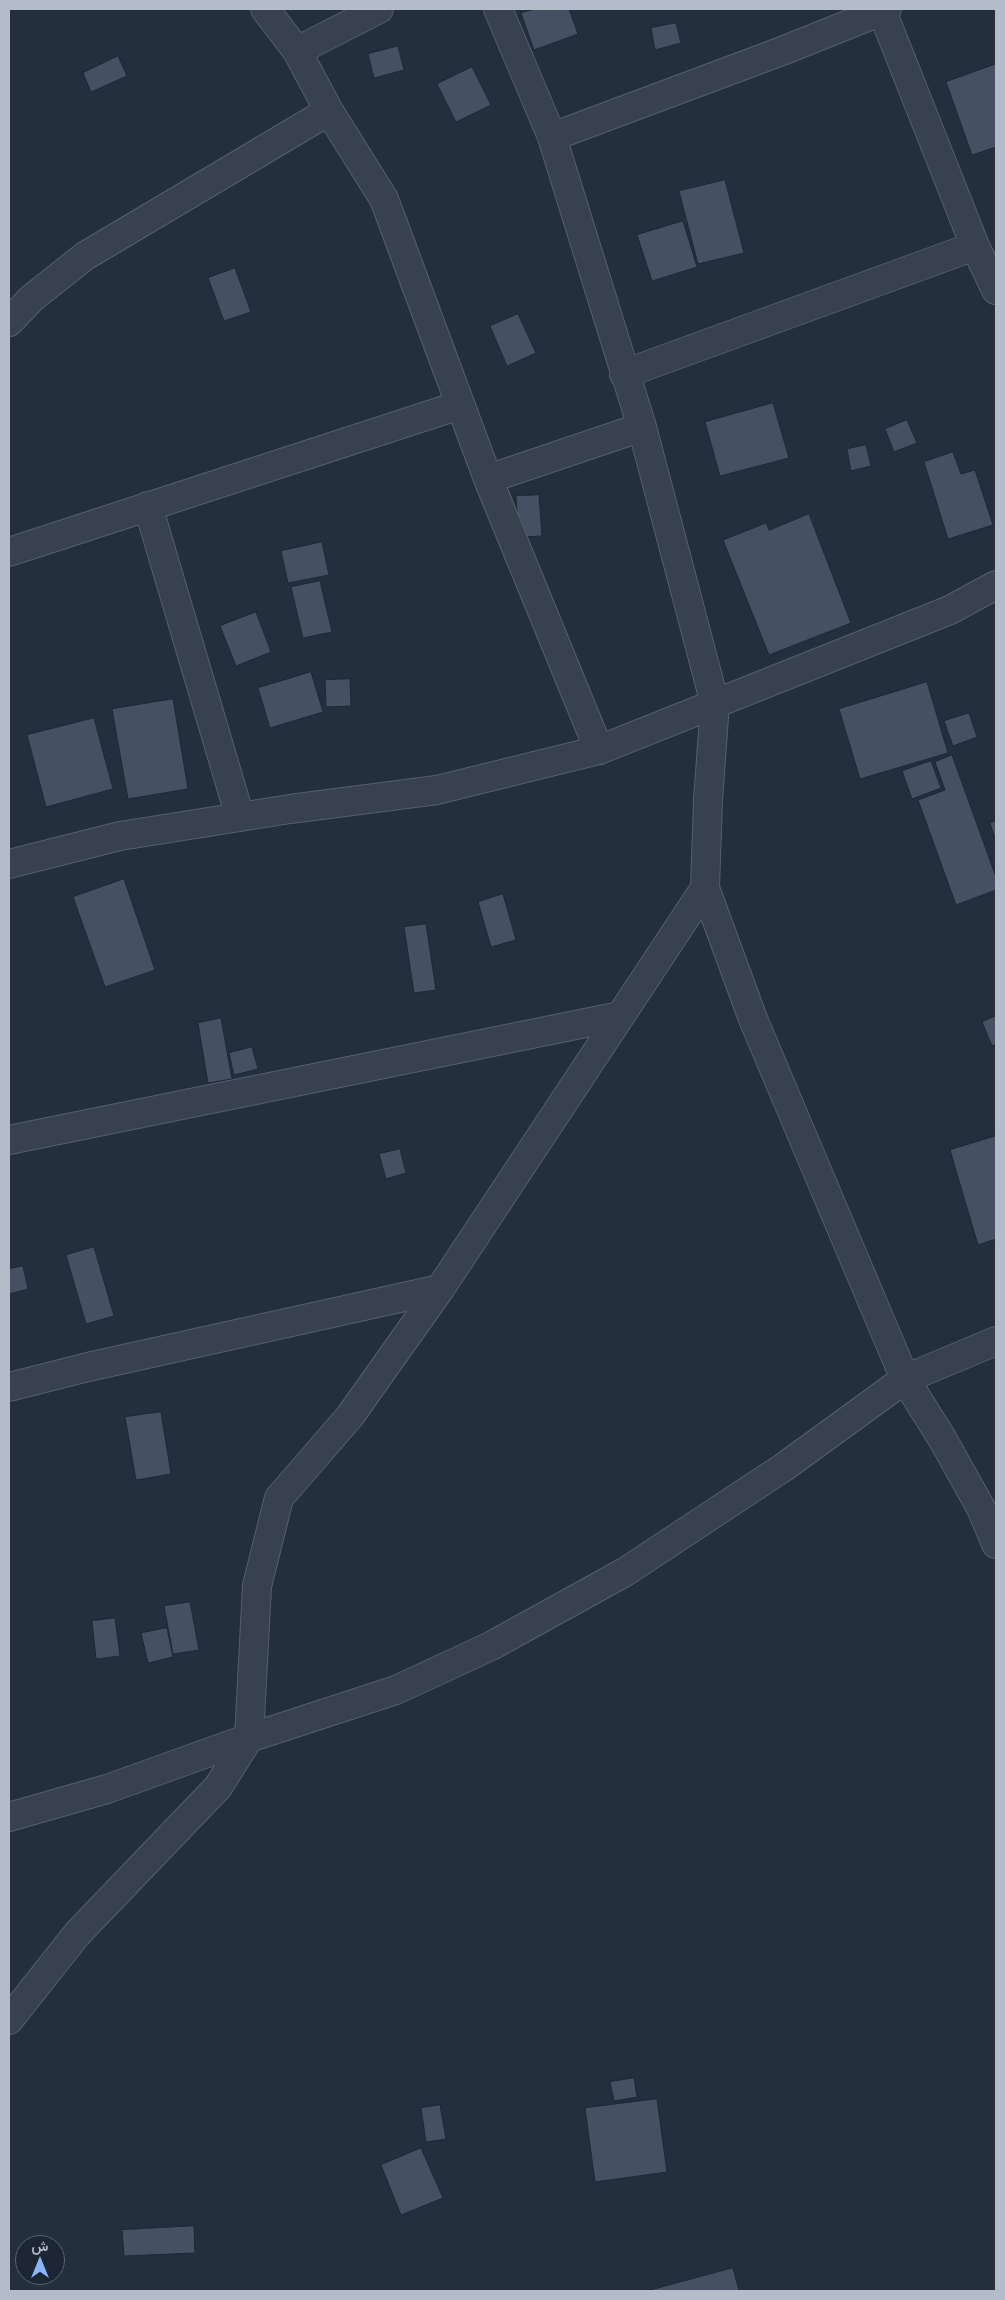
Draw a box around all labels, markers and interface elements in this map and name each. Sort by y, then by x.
north arrow [15,2235,65,2285]
text: ش [32,2238,48,2254]

